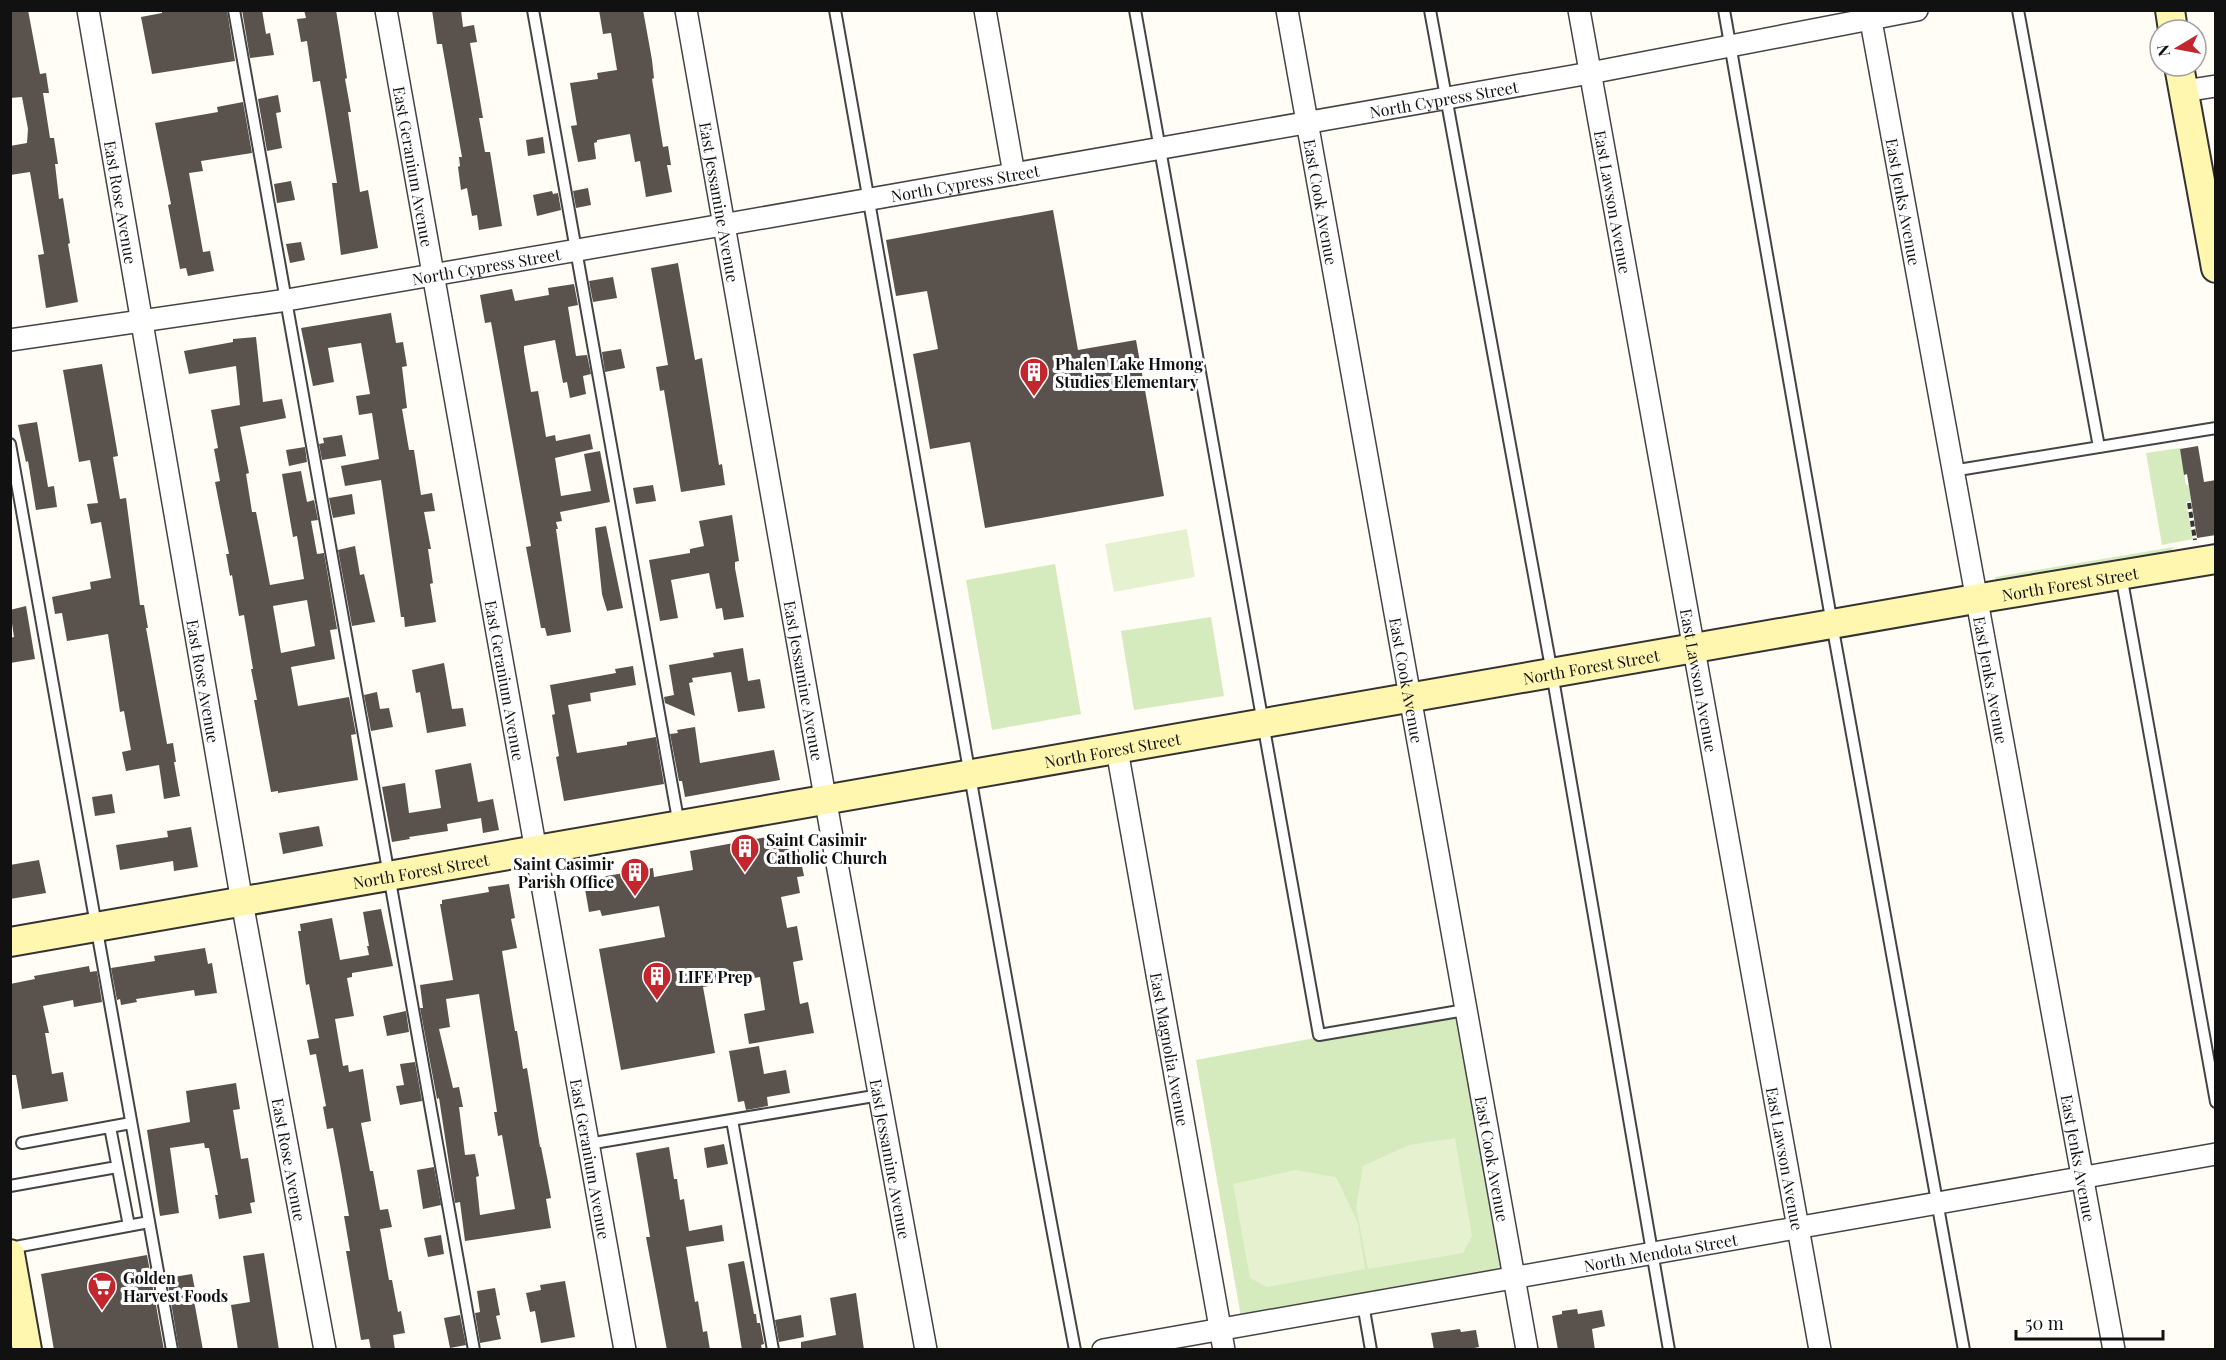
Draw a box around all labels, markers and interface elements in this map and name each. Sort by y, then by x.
north arrow [2148,18,2208,78]
text: N [2151,43,2174,58]
street label: North Cypress Street [1368,75,1520,122]
street label: East Geranium Avenue [389,85,439,249]
street label: East Jessamine Avenue [695,120,744,284]
street label: East Lawson Avenue [1590,128,1637,275]
street label: East Jenks Avenue [1882,136,1926,267]
street label: East Cook Avenue [1300,137,1343,267]
street label: East Rose Avenue [100,139,142,266]
street label: North Cypress Street [889,159,1041,206]
street label: North Cypress Street [410,243,563,289]
place label: Phalen Lake Hmong Studies Elementary [1055,353,1203,392]
building icon: Phalen Lake Hmong Studies Elementary [1018,356,1050,398]
street label: North Forest Street [2000,562,2140,605]
street label: East Geranium Avenue [481,598,530,762]
street label: East Jessamine Avenue [780,599,829,762]
street label: East Lawson Avenue [1676,607,1723,754]
street label: East Jenks Avenue [1970,614,2013,745]
street label: East Cook Avenue [1385,616,1429,745]
street label: East Rose Avenue [183,618,225,744]
street label: North Forest Street [1521,644,1661,688]
street label: North Forest Street [1043,727,1182,772]
place label: Saint Casimir Catholic Church [766,829,887,868]
building icon: Saint Casimir Catholic Church [729,832,761,874]
street label: North Forest Street [351,848,491,893]
place label: Saint Casimir Parish Office [513,853,615,892]
building icon: Saint Casimir Parish Office [619,856,651,898]
building icon: LIFE Prep [641,960,673,1002]
place label: LIFE Prep [678,966,752,987]
street label: East Magnolia Avenue [1146,971,1194,1128]
street label: East Geranium Avenue [566,1077,616,1241]
street label: East Jessamine Avenue [866,1077,916,1241]
street label: East Lawson Avenue [1762,1085,1809,1232]
street label: East Jenks Avenue [2057,1093,2101,1223]
street label: East Cook Avenue [1471,1094,1514,1223]
street label: East Rose Avenue [268,1096,311,1223]
street label: North Mendota Street [1582,1228,1739,1276]
place label: Golden Harvest Foods [123,1267,228,1306]
supermarket icon: Golden Harvest Foods [86,1270,118,1312]
scale bar [2016,1303,2163,1341]
text: 50 m [2025,1311,2064,1335]

